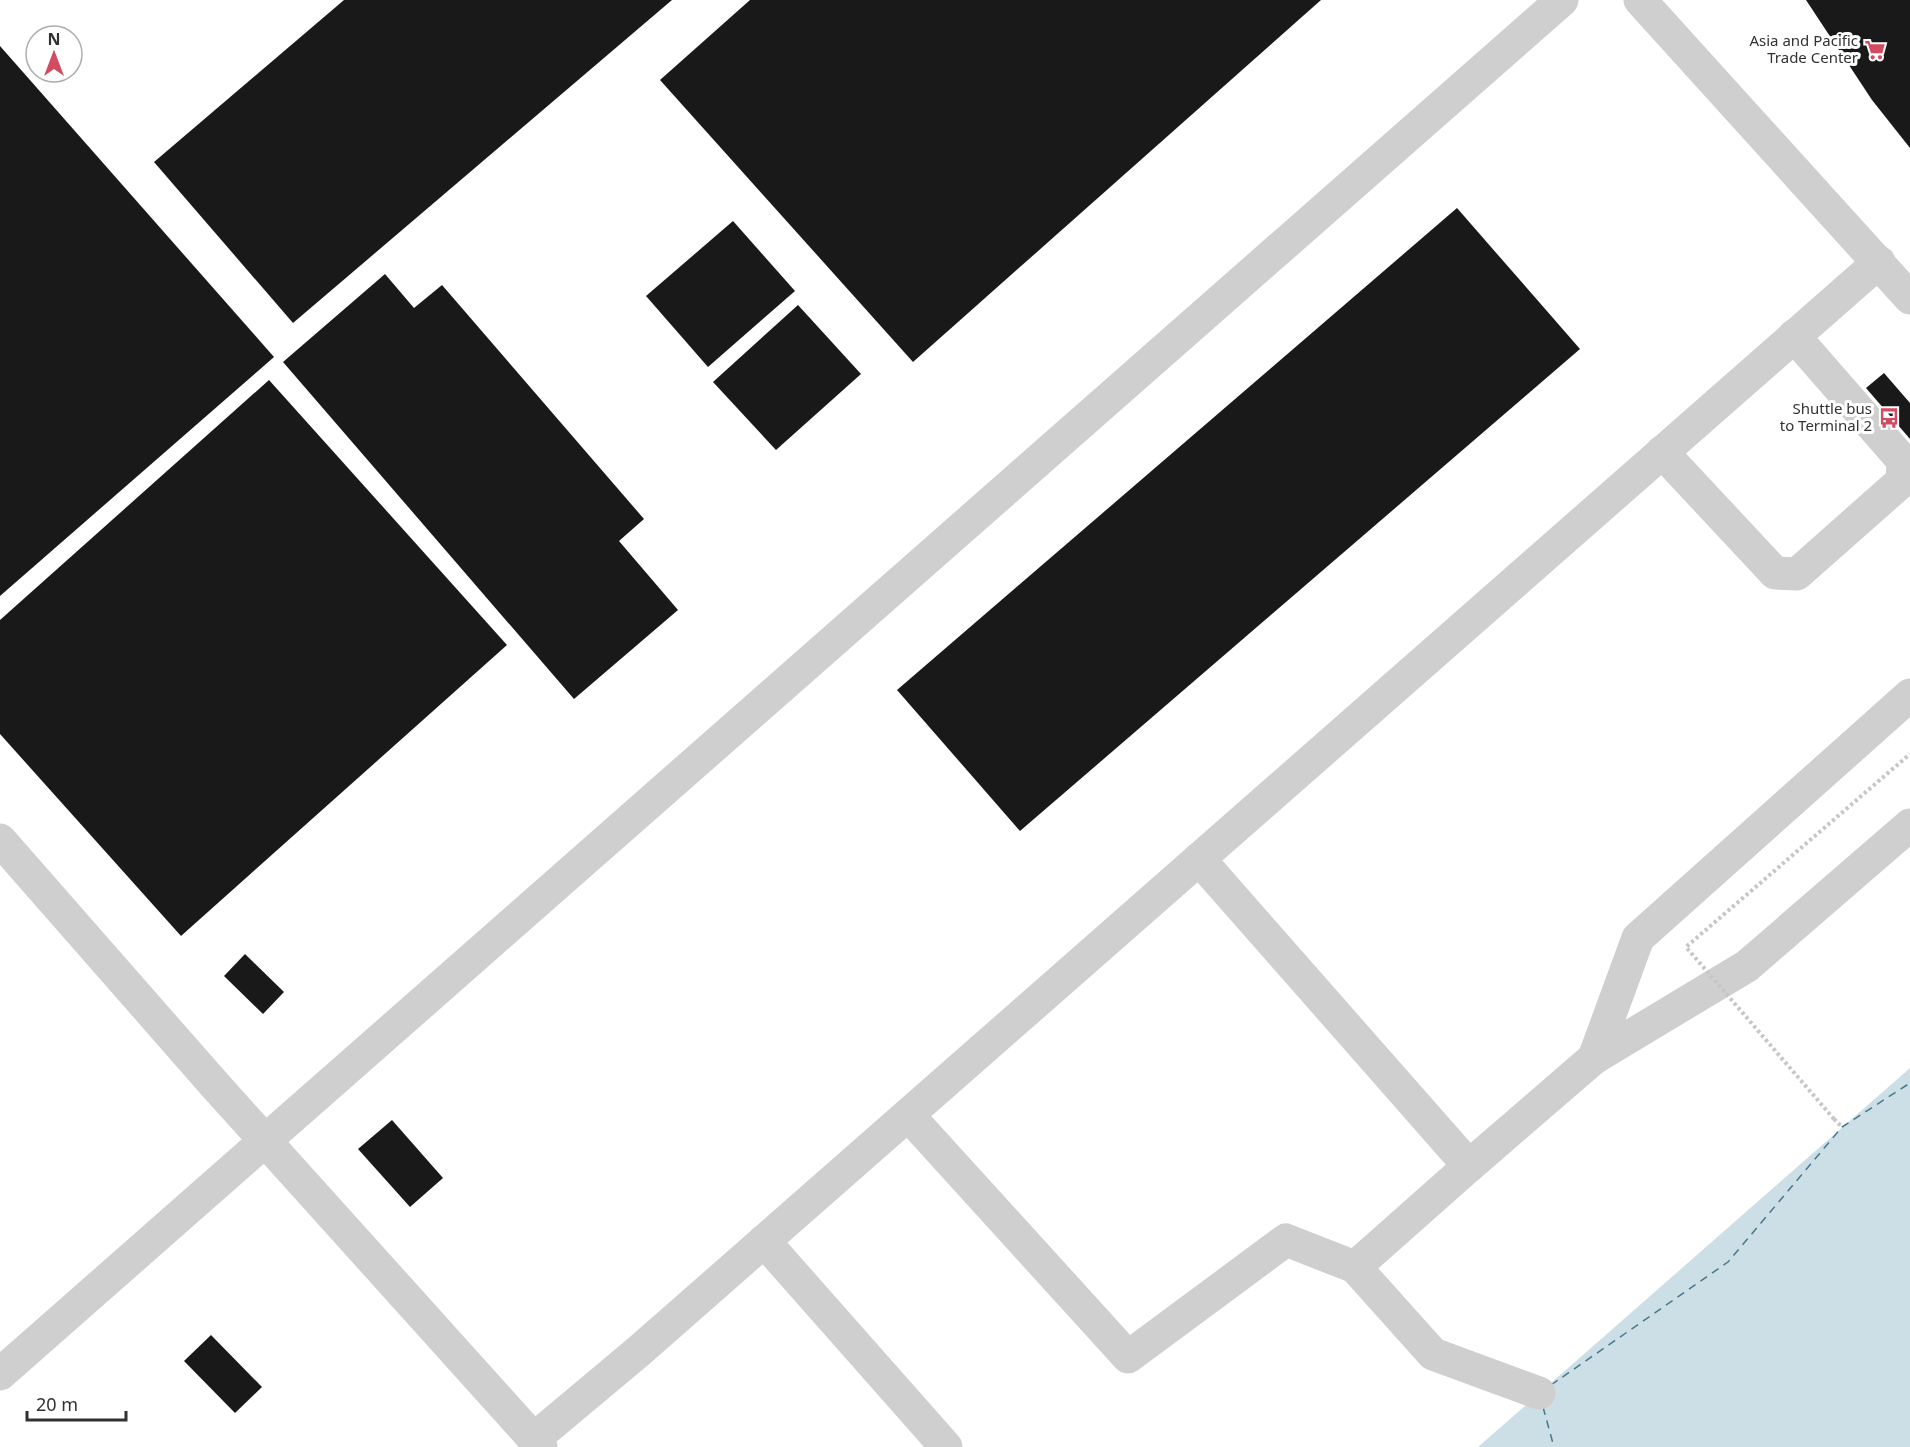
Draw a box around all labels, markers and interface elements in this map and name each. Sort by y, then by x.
north arrow [24,24,84,84]
text: N [47,28,61,50]
place label: Asia and Pacific Trade Center [1749,30,1858,67]
supermarket icon: Asia and Pacific Trade Center [1863,38,1887,62]
place label: Shuttle bus to Terminal 2 [1780,398,1872,435]
bus stop icon: Shuttle bus to Terminal 2 [1877,406,1901,430]
scale bar [27,1384,126,1422]
text: 20 m [36,1392,78,1416]

